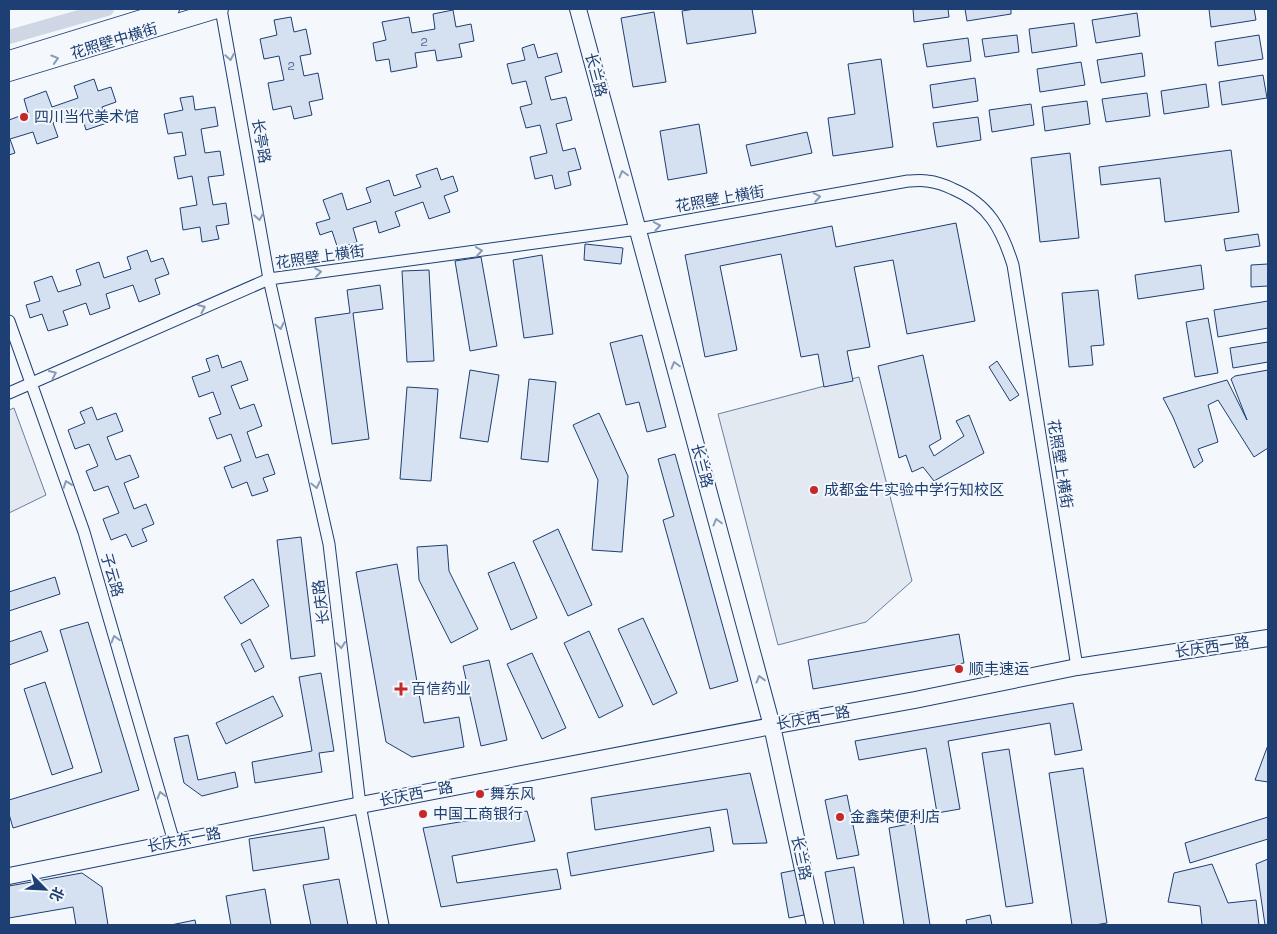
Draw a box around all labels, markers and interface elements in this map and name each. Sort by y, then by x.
street label: 花照壁中横街 [68,18,160,63]
house number: 2 [420,34,428,50]
street label: 长兰路 [581,51,611,99]
one-way arrow [224,52,234,61]
one-way arrow [51,54,59,64]
house number: 2 [287,58,295,74]
place label: 四川当代美术馆 [34,107,139,126]
marker: 四川当代美术馆 [18,111,30,123]
street label: 长亭路 [248,117,275,165]
one-way arrow [618,171,628,179]
street label: 花照壁上横街 [674,181,766,216]
one-way arrow [813,193,821,203]
one-way arrow [253,212,263,221]
one-way arrow [653,221,661,231]
street label: 花照壁上横街 [274,241,366,272]
one-way arrow [474,246,483,256]
one-way arrow [314,267,322,278]
one-way arrow [197,304,206,315]
one-way arrow [274,322,285,331]
one-way arrow [670,361,680,369]
one-way arrow [48,369,57,380]
street label: 花照壁上横街 [1044,418,1077,510]
street label: 长兰路 [687,442,717,490]
one-way arrow [63,480,73,489]
one-way arrow [310,480,321,489]
place label: 成都金牛实验中学行知校区 [824,480,1004,499]
marker: 成都金牛实验中学行知校区 [808,484,820,496]
one-way arrow [712,517,723,526]
street label: 子云路 [97,551,128,599]
street label: 长庆路 [308,579,333,626]
street label: 长庆西一路 [1173,632,1250,661]
one-way arrow [111,635,121,643]
one-way arrow [335,641,346,649]
place label: 顺丰速运 [969,659,1029,678]
marker: 顺丰速运 [953,663,965,675]
one-way arrow [755,675,765,683]
place label: 百信药业 [411,679,471,698]
marker: 百信药业 [395,683,407,695]
street label: 长庆西一路 [774,702,852,733]
street label: 长庆西一路 [377,777,455,810]
place label: 舞东风 [490,784,535,803]
marker: 舞东风 [474,788,486,800]
one-way arrow [156,791,166,800]
place label: 中国工商银行 [433,804,523,823]
place label: 金鑫荣便利店 [850,807,940,826]
marker: 中国工商银行 [417,808,429,820]
marker: 金鑫荣便利店 [834,811,846,823]
street label: 长庆东一路 [145,823,223,856]
street label: 长兰路 [788,834,815,882]
north arrow [20,864,70,914]
text: 北 [46,884,68,904]

